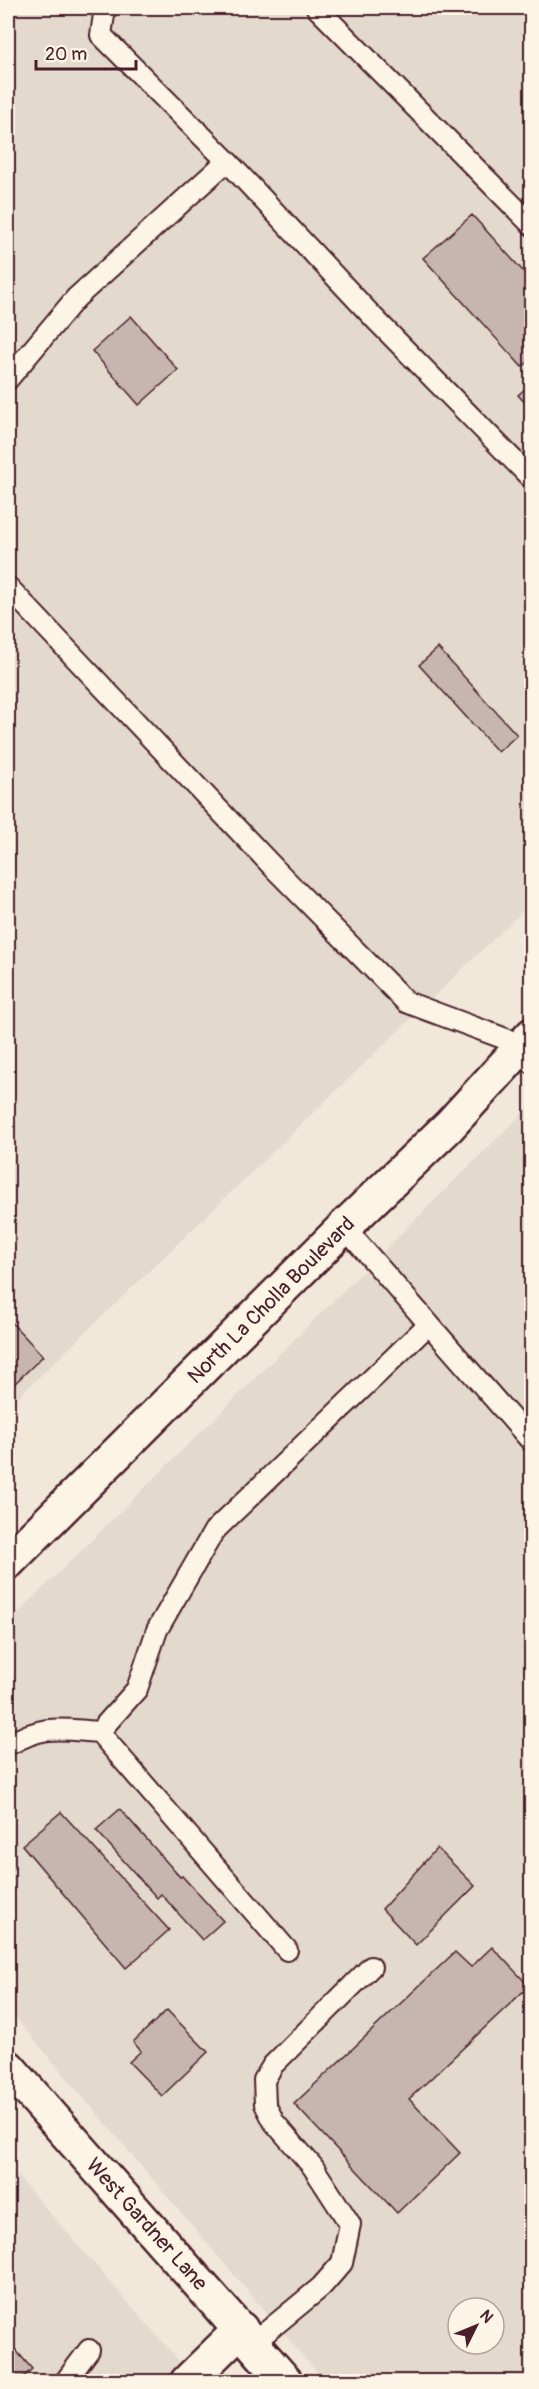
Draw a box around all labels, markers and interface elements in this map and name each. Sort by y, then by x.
scale bar [36,33,136,71]
text: 20 m [45,43,87,66]
street label: North La Cholla Boulevard [182,1211,361,1390]
street label: West Gardner Lane [80,2152,214,2297]
north arrow [446,2296,506,2356]
text: N [475,2306,497,2327]

